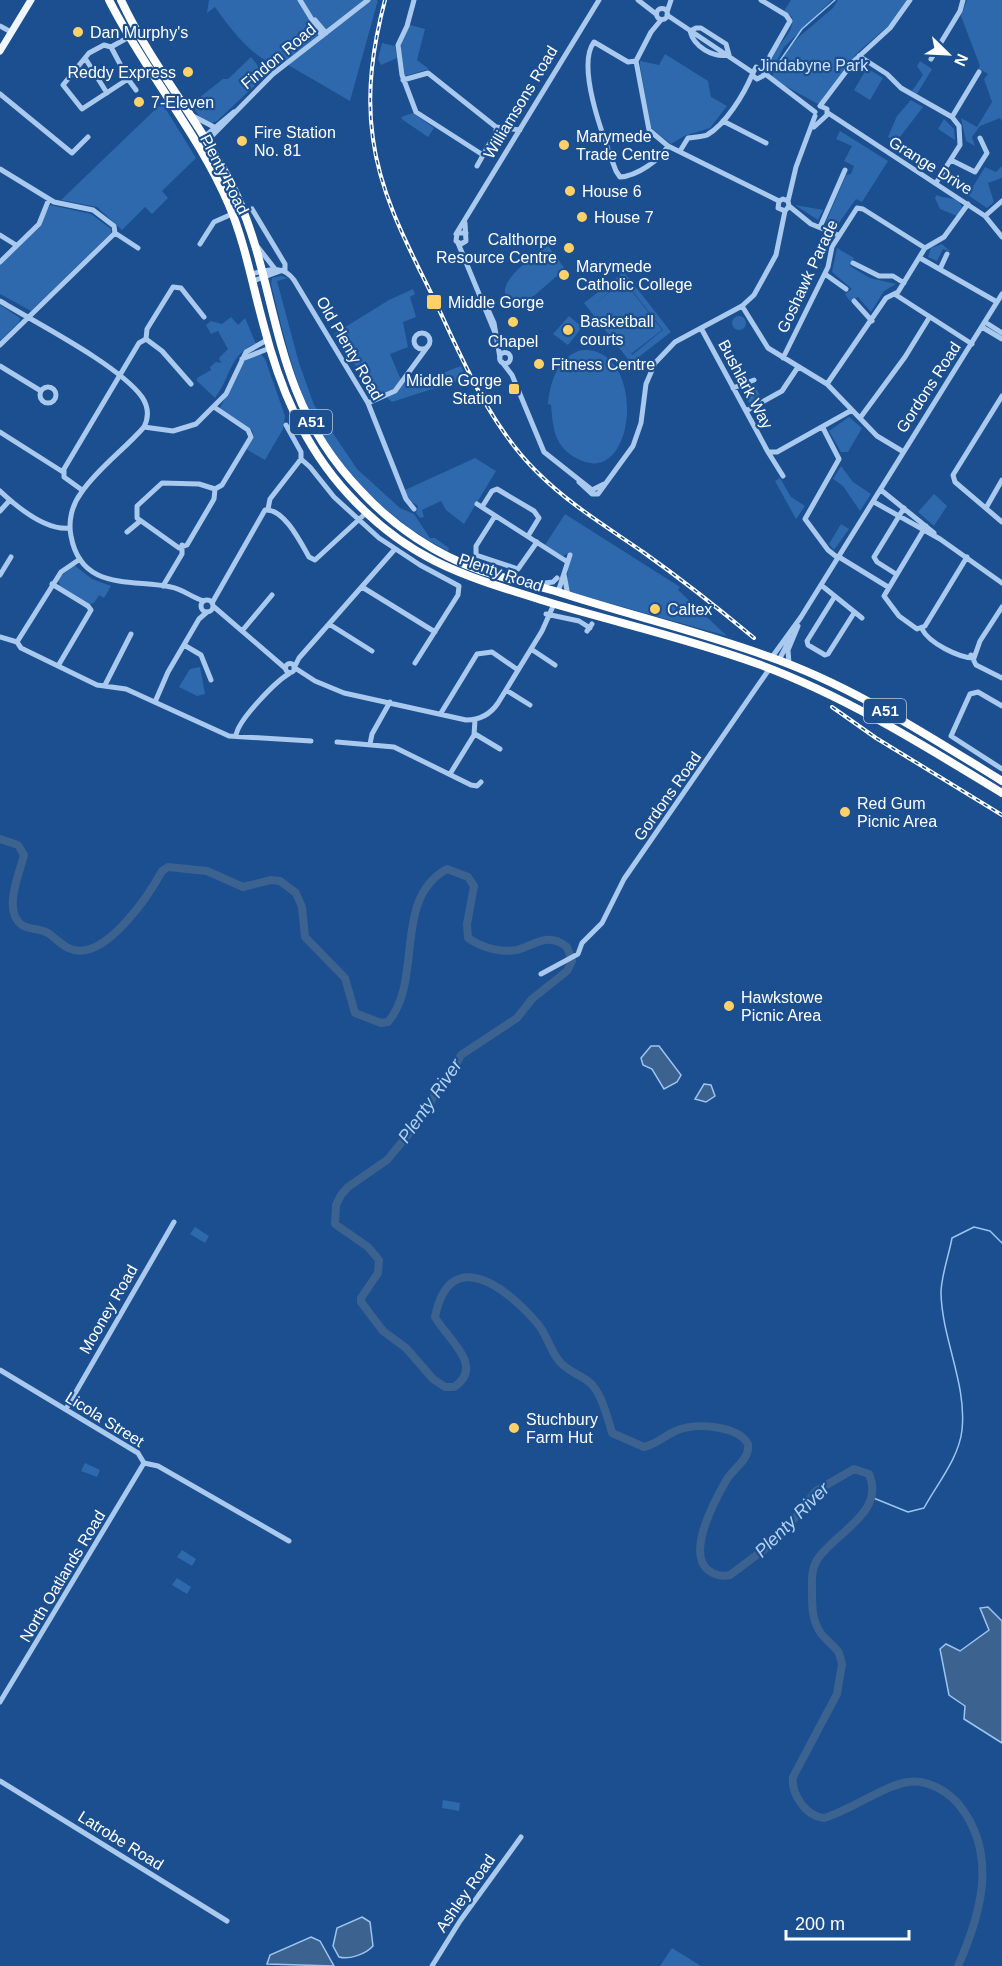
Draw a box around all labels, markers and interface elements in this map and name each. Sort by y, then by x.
street label: Findon Road [238,20,319,92]
place label: Dan Murphy's [90,24,188,41]
north arrow [918,24,978,84]
marker: Dan Murphy's [71,25,85,39]
street label: Williamsons Road [480,43,561,162]
text: N [951,51,971,69]
park label: Jindabyne Park [758,57,869,74]
place label: Reddy Express [68,64,176,81]
marker: Reddy Express [181,65,195,79]
place label: 7-Eleven [151,94,214,111]
marker: 7-Eleven [132,95,146,109]
place label: Fire Station No. 81 [254,124,336,159]
place label: Marymede Trade Centre [576,128,670,163]
street label: Plenty Road [197,132,252,217]
street label: Grange Drive [886,133,976,198]
marker: Fire Station No. 81 [235,134,249,148]
marker: Marymede Trade Centre [557,138,571,152]
place label: House 6 [582,183,642,200]
marker: House 6 [563,184,577,198]
place label: House 7 [594,209,654,226]
marker: House 7 [575,210,589,224]
street label: Goshawk Parade [774,217,841,335]
place label: Calthorpe Resource Centre [436,231,557,266]
marker: Calthorpe Resource Centre [562,241,576,255]
place label: Marymede Catholic College [576,258,693,293]
marker: Marymede Catholic College [557,268,571,282]
marker: Middle Gorge [425,293,443,311]
street label: Old Plenty Road [313,294,386,403]
place label: Middle Gorge [448,294,544,311]
place label: Basketball courts [580,313,654,348]
marker: Chapel [506,315,520,329]
marker: Basketball courts [561,323,575,337]
place label: Chapel [488,333,538,350]
street label: Bushlark Way [715,337,776,432]
street label: Gordons Road [893,339,964,436]
place label: Fitness Centre [551,356,655,373]
marker: Fitness Centre [532,357,546,371]
place label: Middle Gorge Station [406,372,502,407]
marker: Middle Gorge Station [507,382,521,396]
road number: A51 [290,410,332,434]
street label: Plenty Road [457,550,545,595]
place label: Caltex [667,601,712,618]
marker: Caltex [648,602,662,616]
road number: A51 [864,699,906,723]
street label: Gordons Road [631,749,704,844]
place label: Red Gum Picnic Area [857,795,937,830]
marker: Red Gum Picnic Area [838,805,852,819]
place label: Hawkstowe Picnic Area [741,989,823,1024]
marker: Hawkstowe Picnic Area [722,999,736,1013]
water label: Plenty River [394,1055,467,1146]
street label: Mooney Road [76,1262,141,1357]
street label: Licola Street [63,1389,147,1450]
place label: Stuchbury Farm Hut [526,1411,598,1446]
marker: Stuchbury Farm Hut [507,1421,521,1435]
water label: Plenty River [751,1478,834,1561]
street label: North Oatlands Road [16,1507,108,1645]
street label: Latrobe Road [75,1808,166,1873]
street label: Ashley Road [432,1851,498,1935]
scale bar [786,1903,909,1941]
text: 200 m [795,1914,845,1934]

